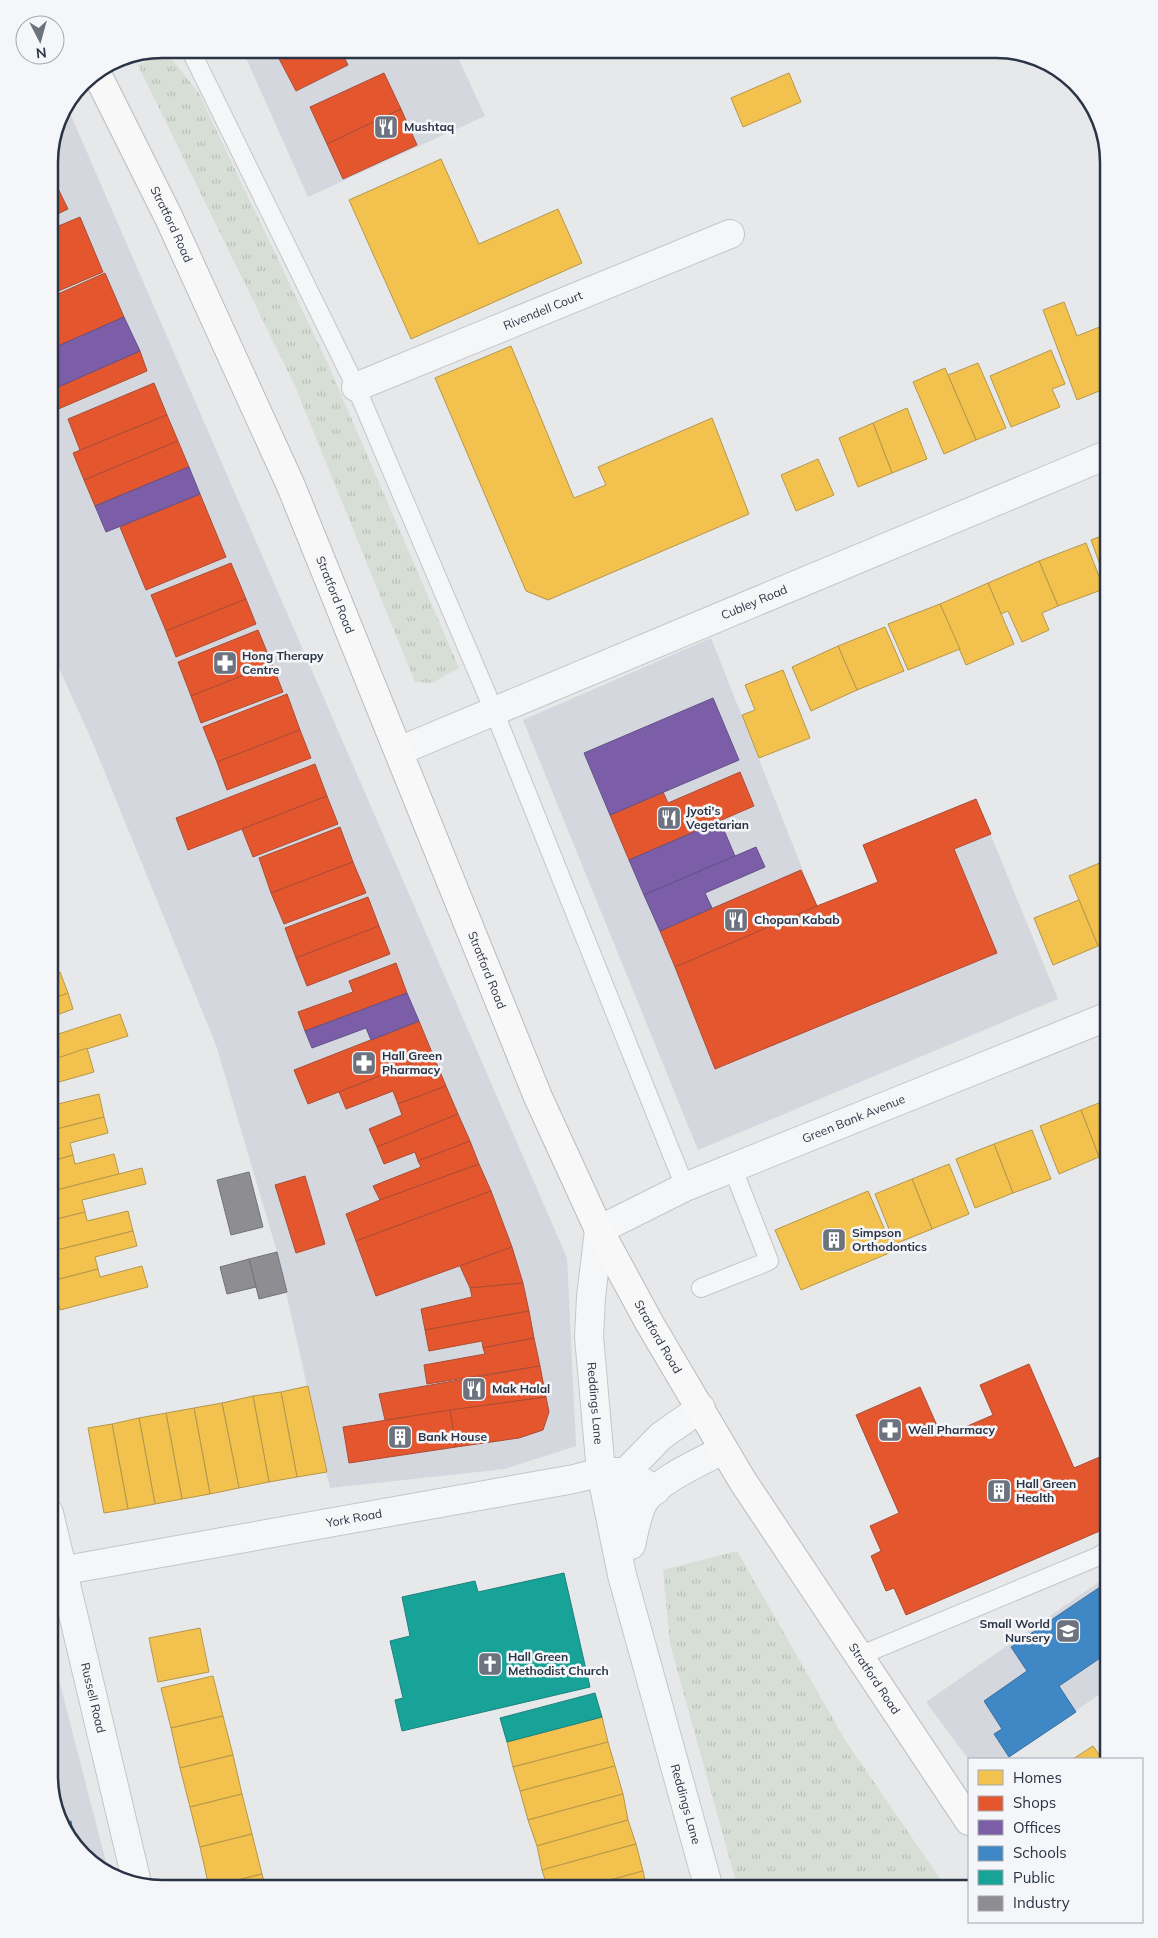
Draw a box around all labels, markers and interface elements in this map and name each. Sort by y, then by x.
north arrow [15,15,65,65]
text: N [35,43,48,62]
restaurant icon: Mushtaq [373,114,399,140]
place label: Mushtaq [404,119,454,134]
street label: Stratford Road [147,184,196,264]
street label: Rivendell Court [501,287,585,333]
street label: Stratford Road [313,554,358,635]
street label: Cubley Road [719,581,789,622]
place label: Hong Therapy Centre [242,648,324,677]
pharmacy icon: Hong Therapy Centre [212,650,238,676]
place label: Jyoti's Vegetarian [685,803,749,832]
restaurant icon: Jyoti's Vegetarian [656,805,682,831]
restaurant icon: Chopan Kabab [723,907,749,933]
place label: Chopan Kabab [754,912,840,927]
street label: Stratford Road [465,929,510,1011]
place label: Hall Green Pharmacy [382,1048,442,1077]
pharmacy icon: Hall Green Pharmacy [351,1050,377,1076]
street label: Green Bank Avenue [800,1091,907,1146]
place label: Simpson Orthodontics [852,1225,927,1254]
building icon: Simpson Orthodontics [821,1227,847,1253]
street label: Stratford Road [631,1297,685,1376]
street label: Reddings Lane [584,1361,607,1445]
restaurant icon: Mak Halal [461,1376,487,1402]
place label: Mak Halal [492,1381,550,1396]
pharmacy icon: Well Pharmacy [877,1417,903,1443]
place label: Well Pharmacy [908,1422,996,1437]
building icon: Bank House [387,1424,413,1450]
place label: Bank House [418,1429,487,1444]
place label: Hall Green Health [1016,1476,1076,1505]
building icon: Hall Green Health [986,1478,1012,1504]
street label: York Road [324,1506,383,1530]
place label: Small World Nursery [979,1616,1050,1645]
school or university icon: Small World Nursery [1055,1618,1081,1644]
street label: Stratford Road [846,1640,904,1717]
place label: Hall Green Methodist Church [508,1649,609,1678]
church icon: Hall Green Methodist Church [477,1651,503,1677]
street label: Russell Road [78,1661,109,1734]
legend [968,1758,1143,1923]
street label: Reddings Lane [668,1762,704,1846]
text: Homes [1013,1768,1062,1787]
text: Shops [1013,1793,1056,1812]
text: Offices [1013,1818,1061,1837]
text: Schools [1013,1843,1067,1862]
text: Public [1013,1868,1055,1887]
text: Industry [1013,1893,1070,1912]

